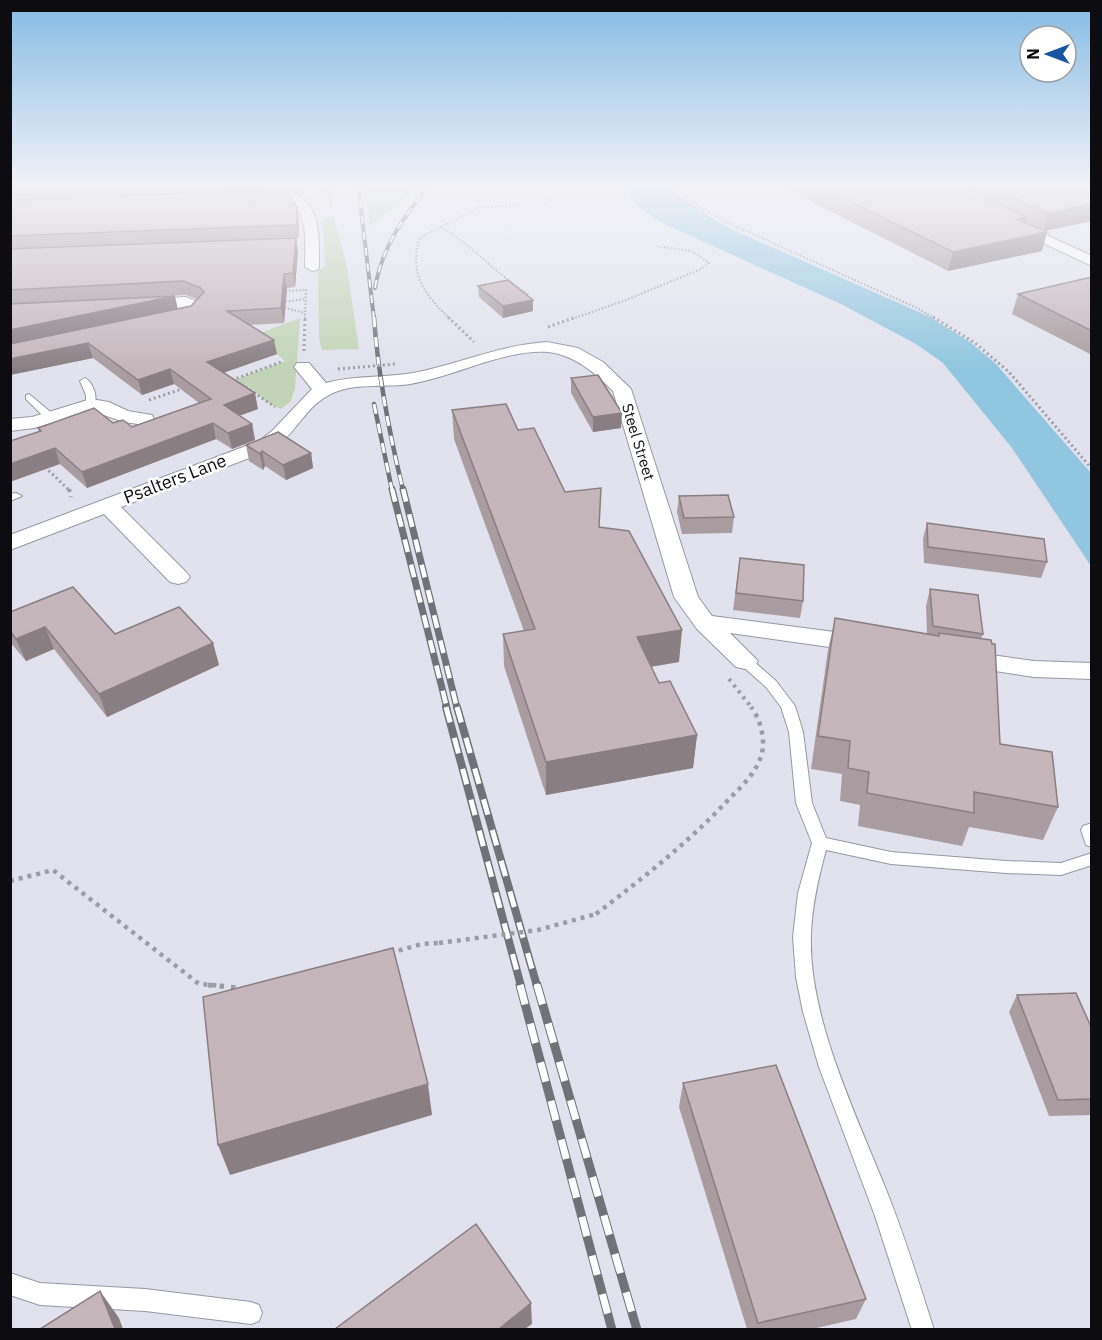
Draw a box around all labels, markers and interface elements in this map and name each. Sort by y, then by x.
north arrow [1018,24,1078,84]
text: N [1023,48,1043,60]
street label: Steel Street [618,401,659,482]
street label: Psalters Lane [120,448,230,509]

